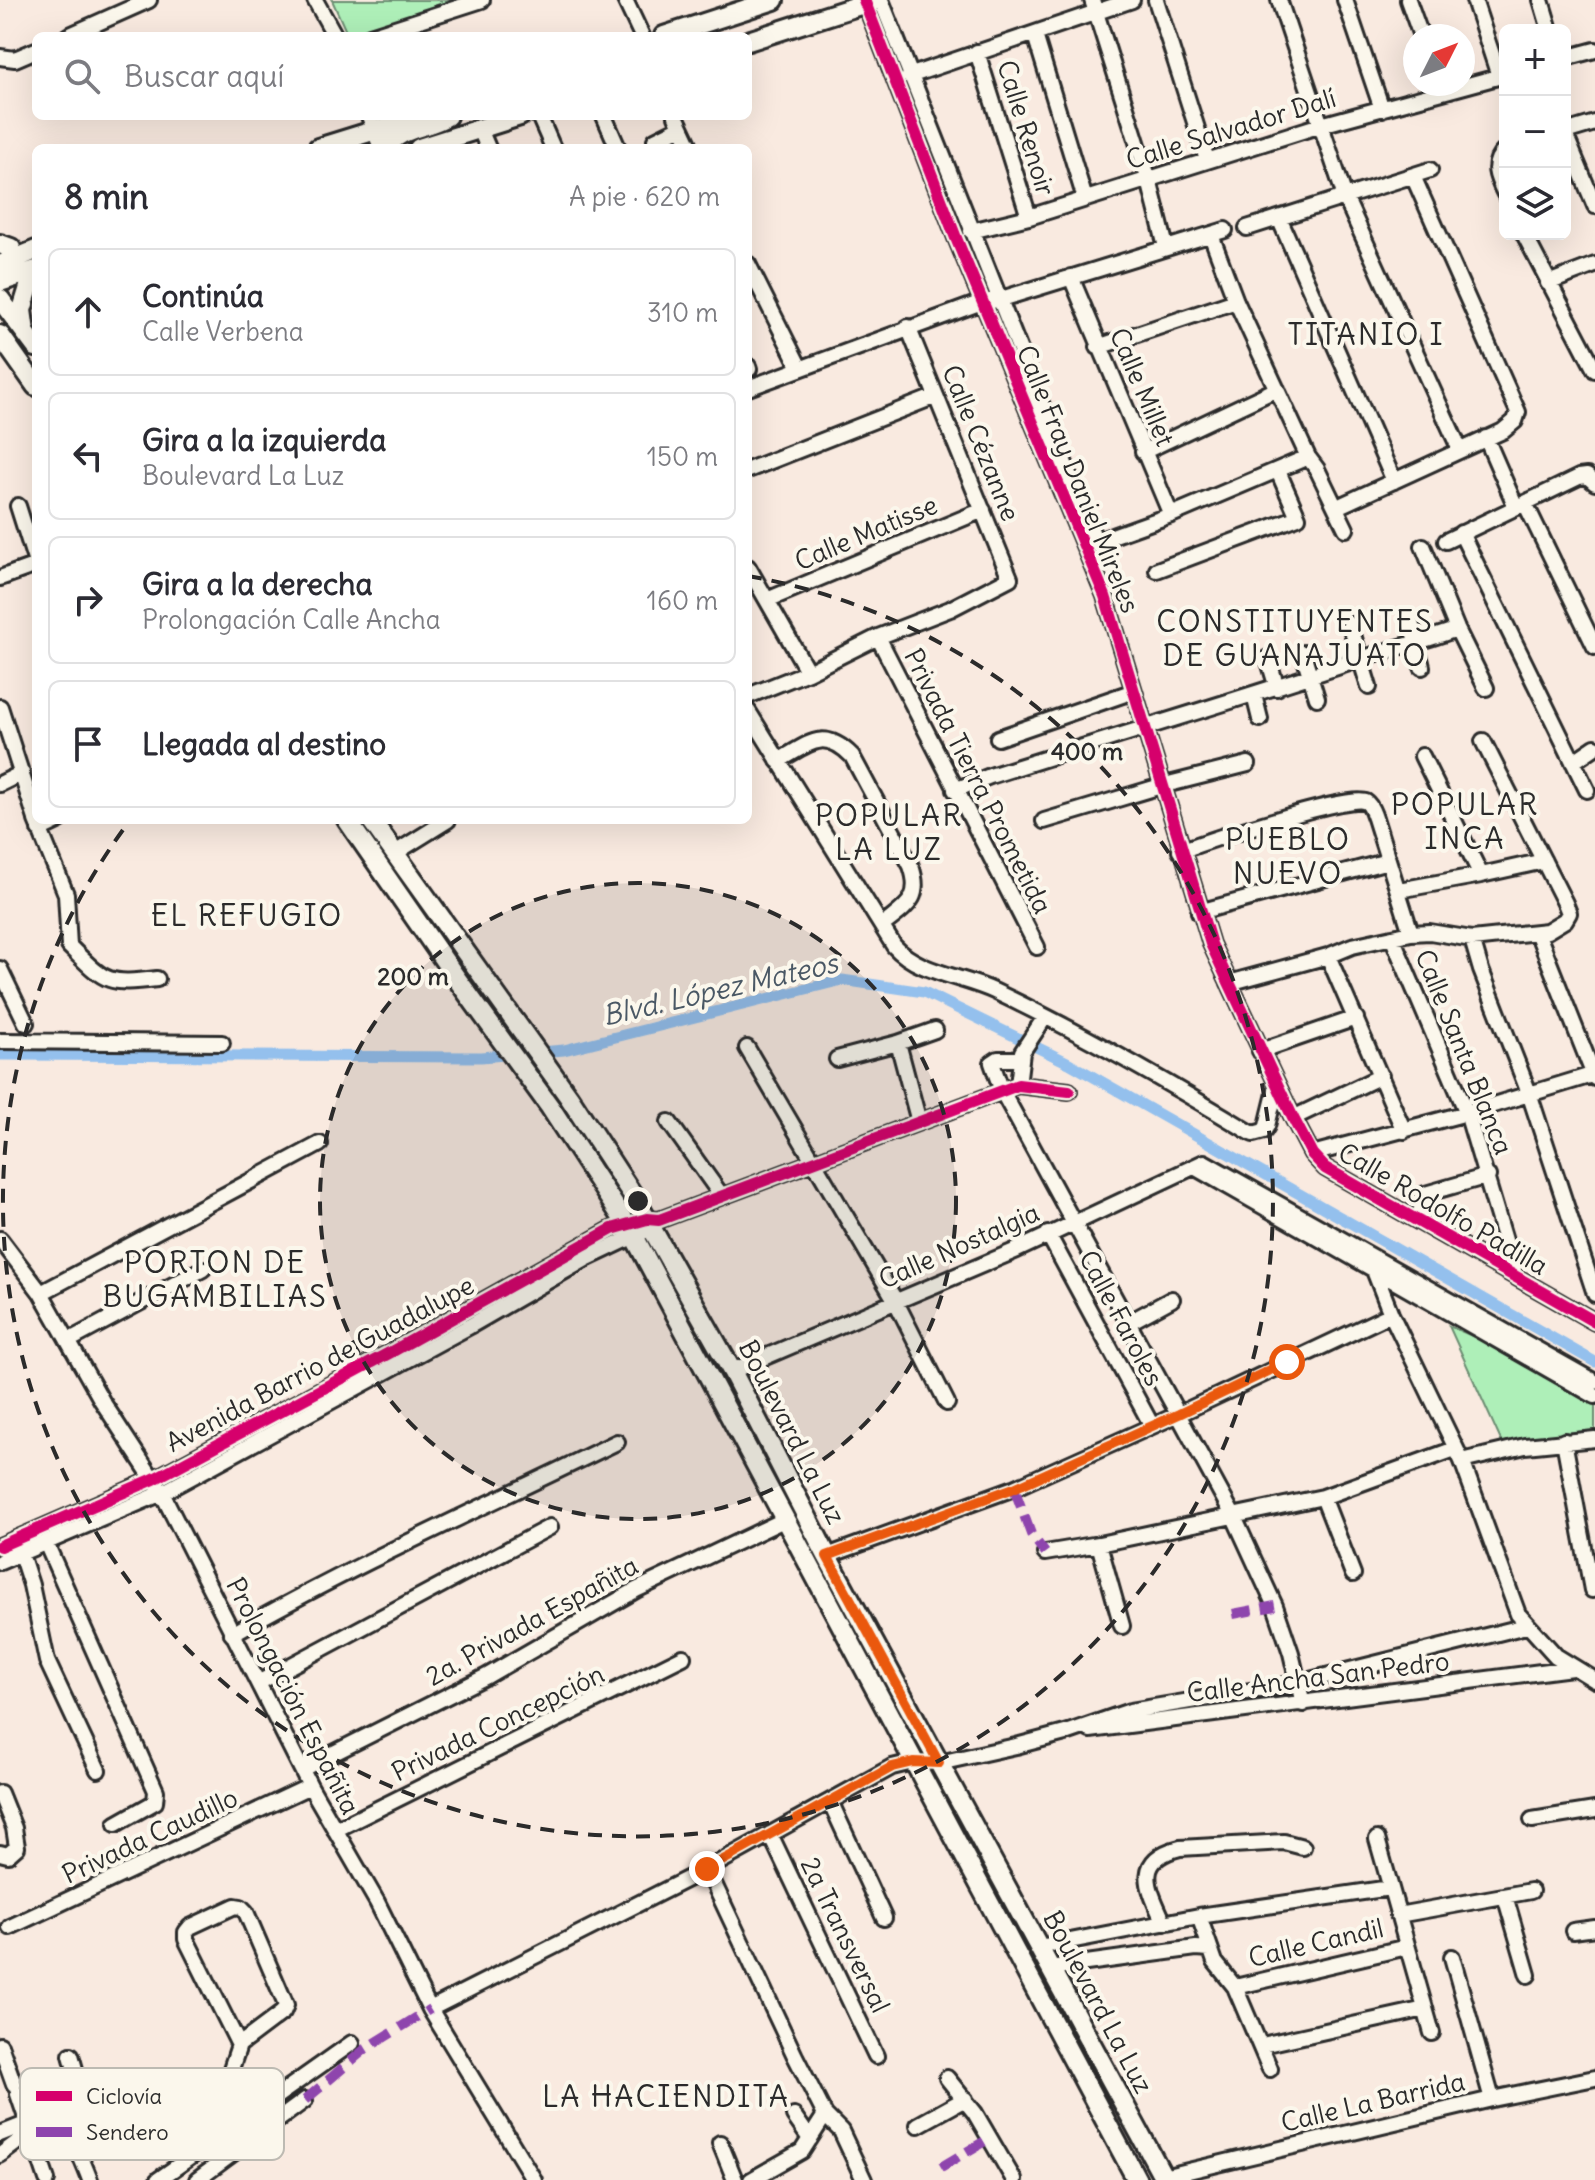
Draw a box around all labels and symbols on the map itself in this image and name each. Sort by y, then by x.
north arrow [1403,24,1475,96]
street label: Calle Renoir [990,56,1063,200]
street label: Calle Salvador Dalí [1122,81,1340,176]
district label: TITANIO I [1287,315,1445,353]
street label: Calle Millet [1103,323,1182,451]
street label: Calle Fray Daniel Mireles [1010,340,1147,617]
street label: Calle Cézanne [935,360,1028,526]
street label: Calle Matisse [790,488,942,577]
district label: CONSTITUYENTES DE GUANAJUATO [1156,602,1434,674]
street label: Privada Tierra Prometida [897,643,1060,919]
text: 400 m [1051,736,1123,766]
district label: POPULAR INCA [1391,785,1539,857]
district label: POPULAR LA LUZ [815,796,963,868]
district label: PUEBLO NUEVO [1225,820,1351,892]
district label: EL REFUGIO [151,896,343,934]
water label: Blvd. López Mateos [599,944,843,1034]
street label: Calle Santa Blanca [1408,945,1521,1159]
text: 200 m [377,961,449,991]
street label: Calle Rodolfo Padilla [1333,1135,1554,1282]
centre of rings [624,1187,652,1215]
street label: Calle Nostalgia [873,1195,1044,1296]
district label: PORTON DE BUGAMBILIAS [102,1243,328,1315]
street label: Calle Faroles [1072,1244,1171,1391]
street label: Avenida Barrio de Guadalupe [160,1268,479,1459]
street label: Boulevard La Luz [732,1334,853,1529]
route start [1269,1344,1305,1380]
street label: 2a. Privada Españita [420,1549,644,1693]
street label: Prolongación Españita [219,1572,368,1820]
street label: Calle Ancha San Pedro [1185,1644,1451,1709]
street label: Privada Concepción [386,1657,609,1788]
street label: Privada Caudillo [57,1781,243,1891]
route end [689,1851,725,1887]
street label: 2a Transversal [794,1852,897,2018]
street label: Boulevard La Luz [1036,1905,1160,2099]
street label: Calle Candil [1245,1911,1387,1974]
street label: Calle La Barrida [1278,2064,1468,2139]
legend [20,2068,284,2160]
district label: LA HACIENDITA [542,2077,790,2115]
text: Ciclovía [86,2082,162,2110]
text: Sendero [86,2118,169,2146]

